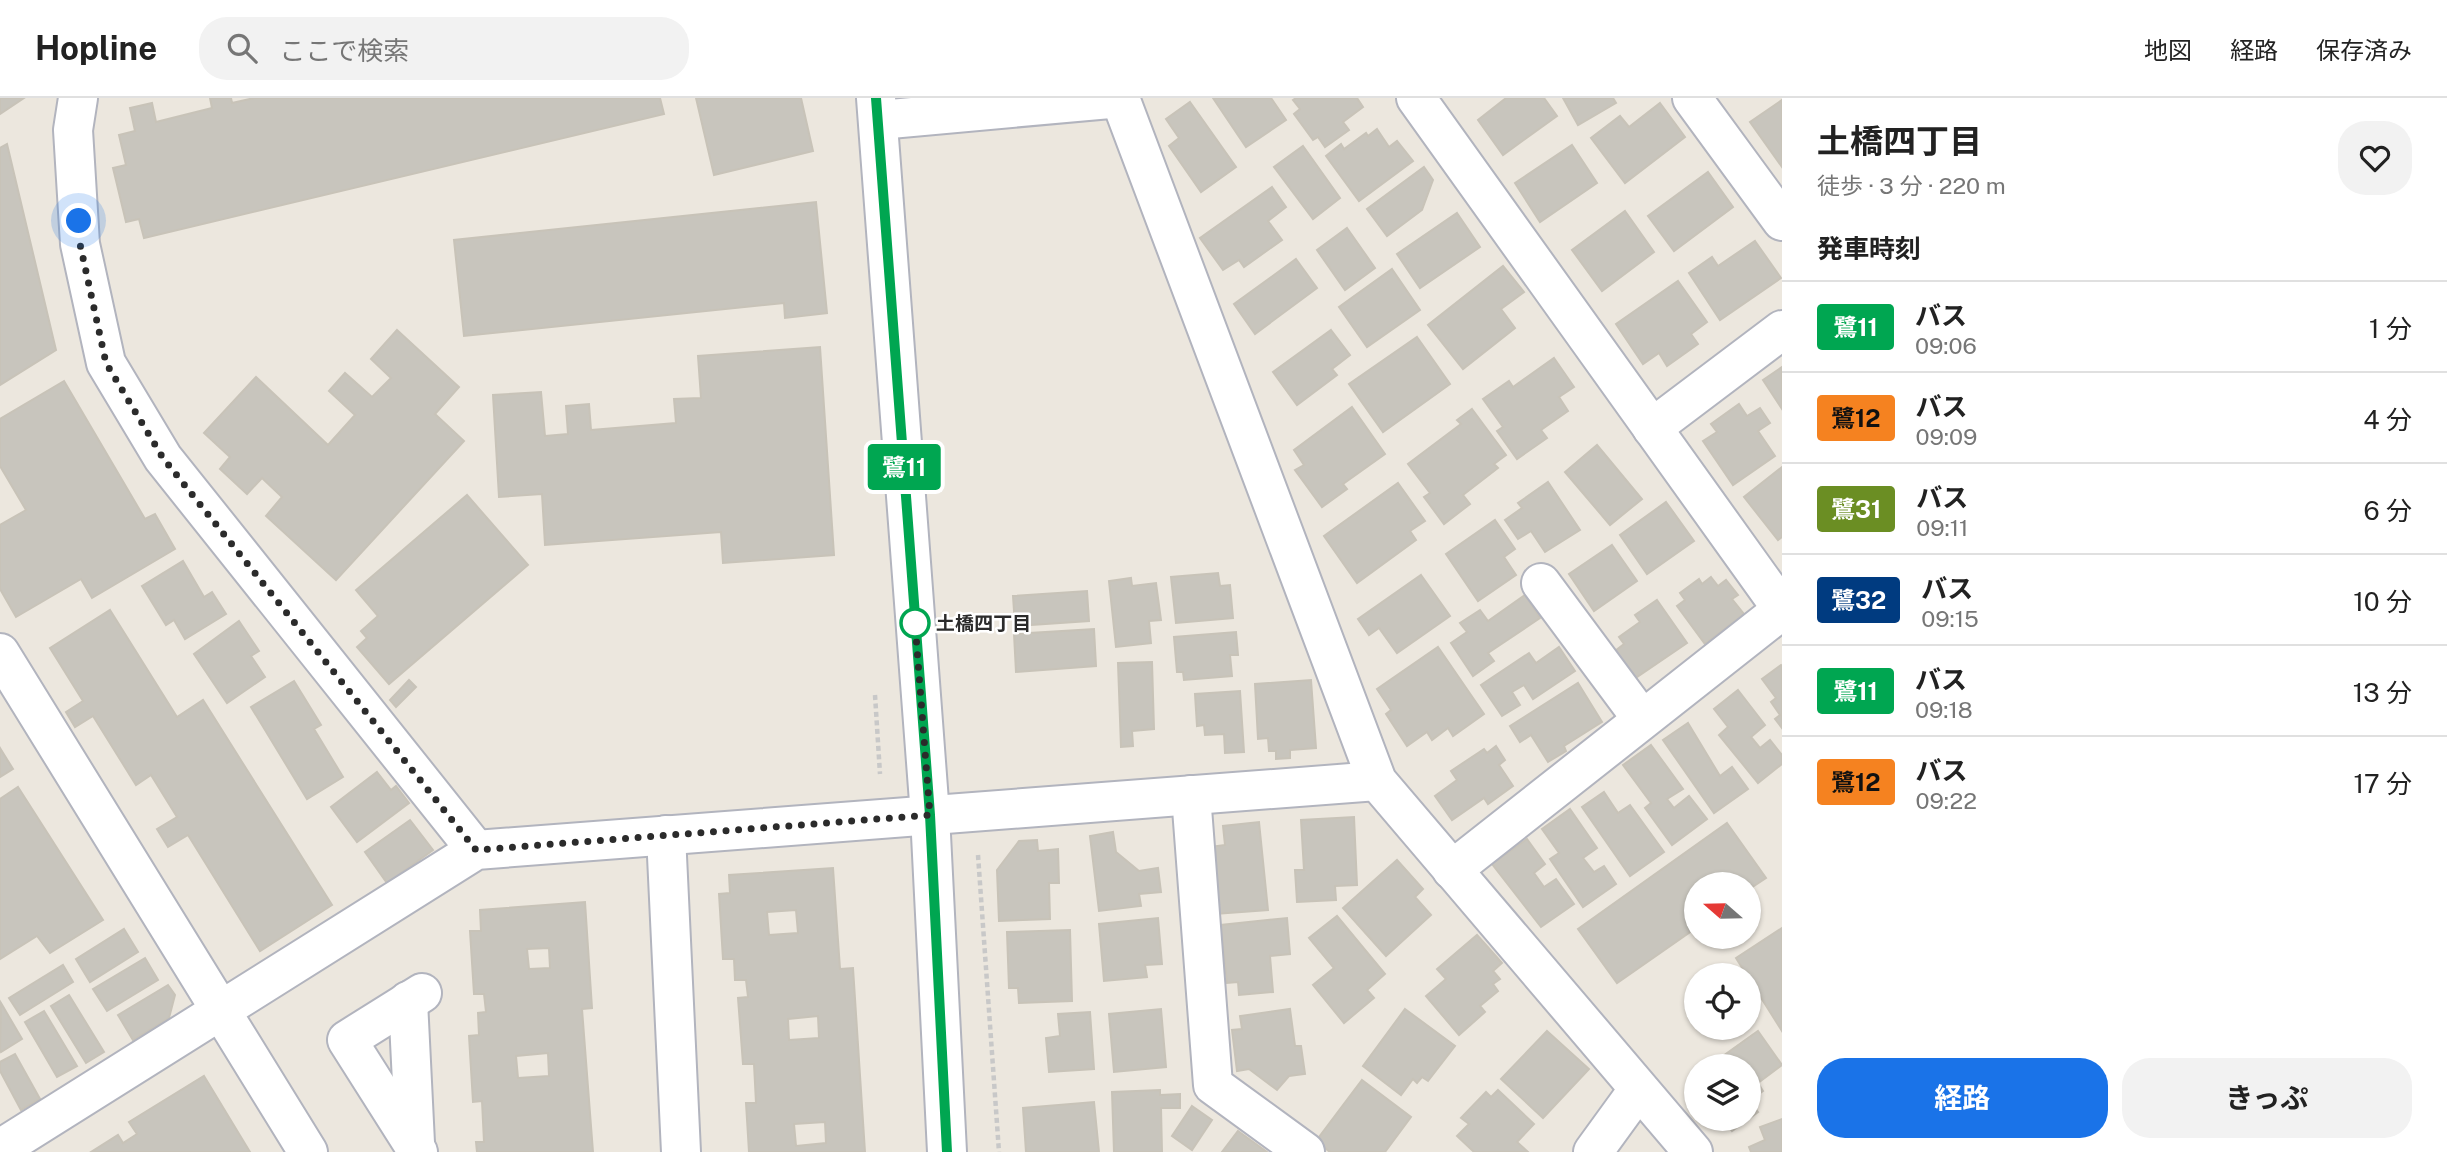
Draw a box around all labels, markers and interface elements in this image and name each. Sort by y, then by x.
search box [199,17,689,80]
text: Hopline [35,29,157,67]
icon: search [223,29,261,67]
text: ここで検索 [279,35,409,66]
text: 地図 [2144,36,2192,64]
text: 経路 [2230,36,2278,64]
text: 保存済み [2316,36,2412,64]
button: heart [2338,121,2412,195]
text: 土橋四丁目 [1817,122,1982,160]
text: 徒歩 · 3 分 · 220 m [1817,172,2006,199]
your location [61,203,96,238]
text: 発車時刻 [1817,233,1921,264]
text: バス [1915,300,1967,331]
text: 鷺11 [1833,313,1878,341]
text: 1 分 [2369,313,2412,344]
text: 09:06 [1915,332,1977,359]
text: バス [1916,391,1968,422]
text: 鷺12 [1831,404,1881,432]
text: 4 分 [2363,404,2412,435]
text: 09:09 [1916,423,1977,450]
line badge: 鷺11 [864,444,944,490]
text: 鷺11 [882,453,926,481]
text: バス [1916,482,1968,513]
text: 鷺31 [1831,495,1881,523]
text: 6 分 [2363,495,2412,526]
text: 09:11 [1916,514,1968,541]
text: バス [1921,573,1973,604]
text: 鷺32 [1831,586,1886,614]
text: 10 分 [2353,586,2412,617]
text: 09:15 [1921,605,1979,632]
marker: 土橋四丁目 [900,608,930,638]
place label: 土橋四丁目 [936,612,1031,634]
text: バス [1915,664,1967,695]
text: 鷺11 [1833,677,1878,705]
text: 13 分 [2353,677,2412,708]
text: 09:18 [1915,696,1973,723]
text: バス [1916,755,1968,786]
text: 鷺12 [1831,768,1881,796]
text: 17 分 [2353,768,2412,799]
text: 09:22 [1916,787,1977,814]
north arrow [1684,872,1760,948]
map controls [1684,872,1761,1131]
button: locate [1684,963,1761,1040]
button: layers [1684,1054,1761,1131]
button: 経路 [1817,1058,2108,1138]
button: きっぷ [2122,1058,2412,1138]

